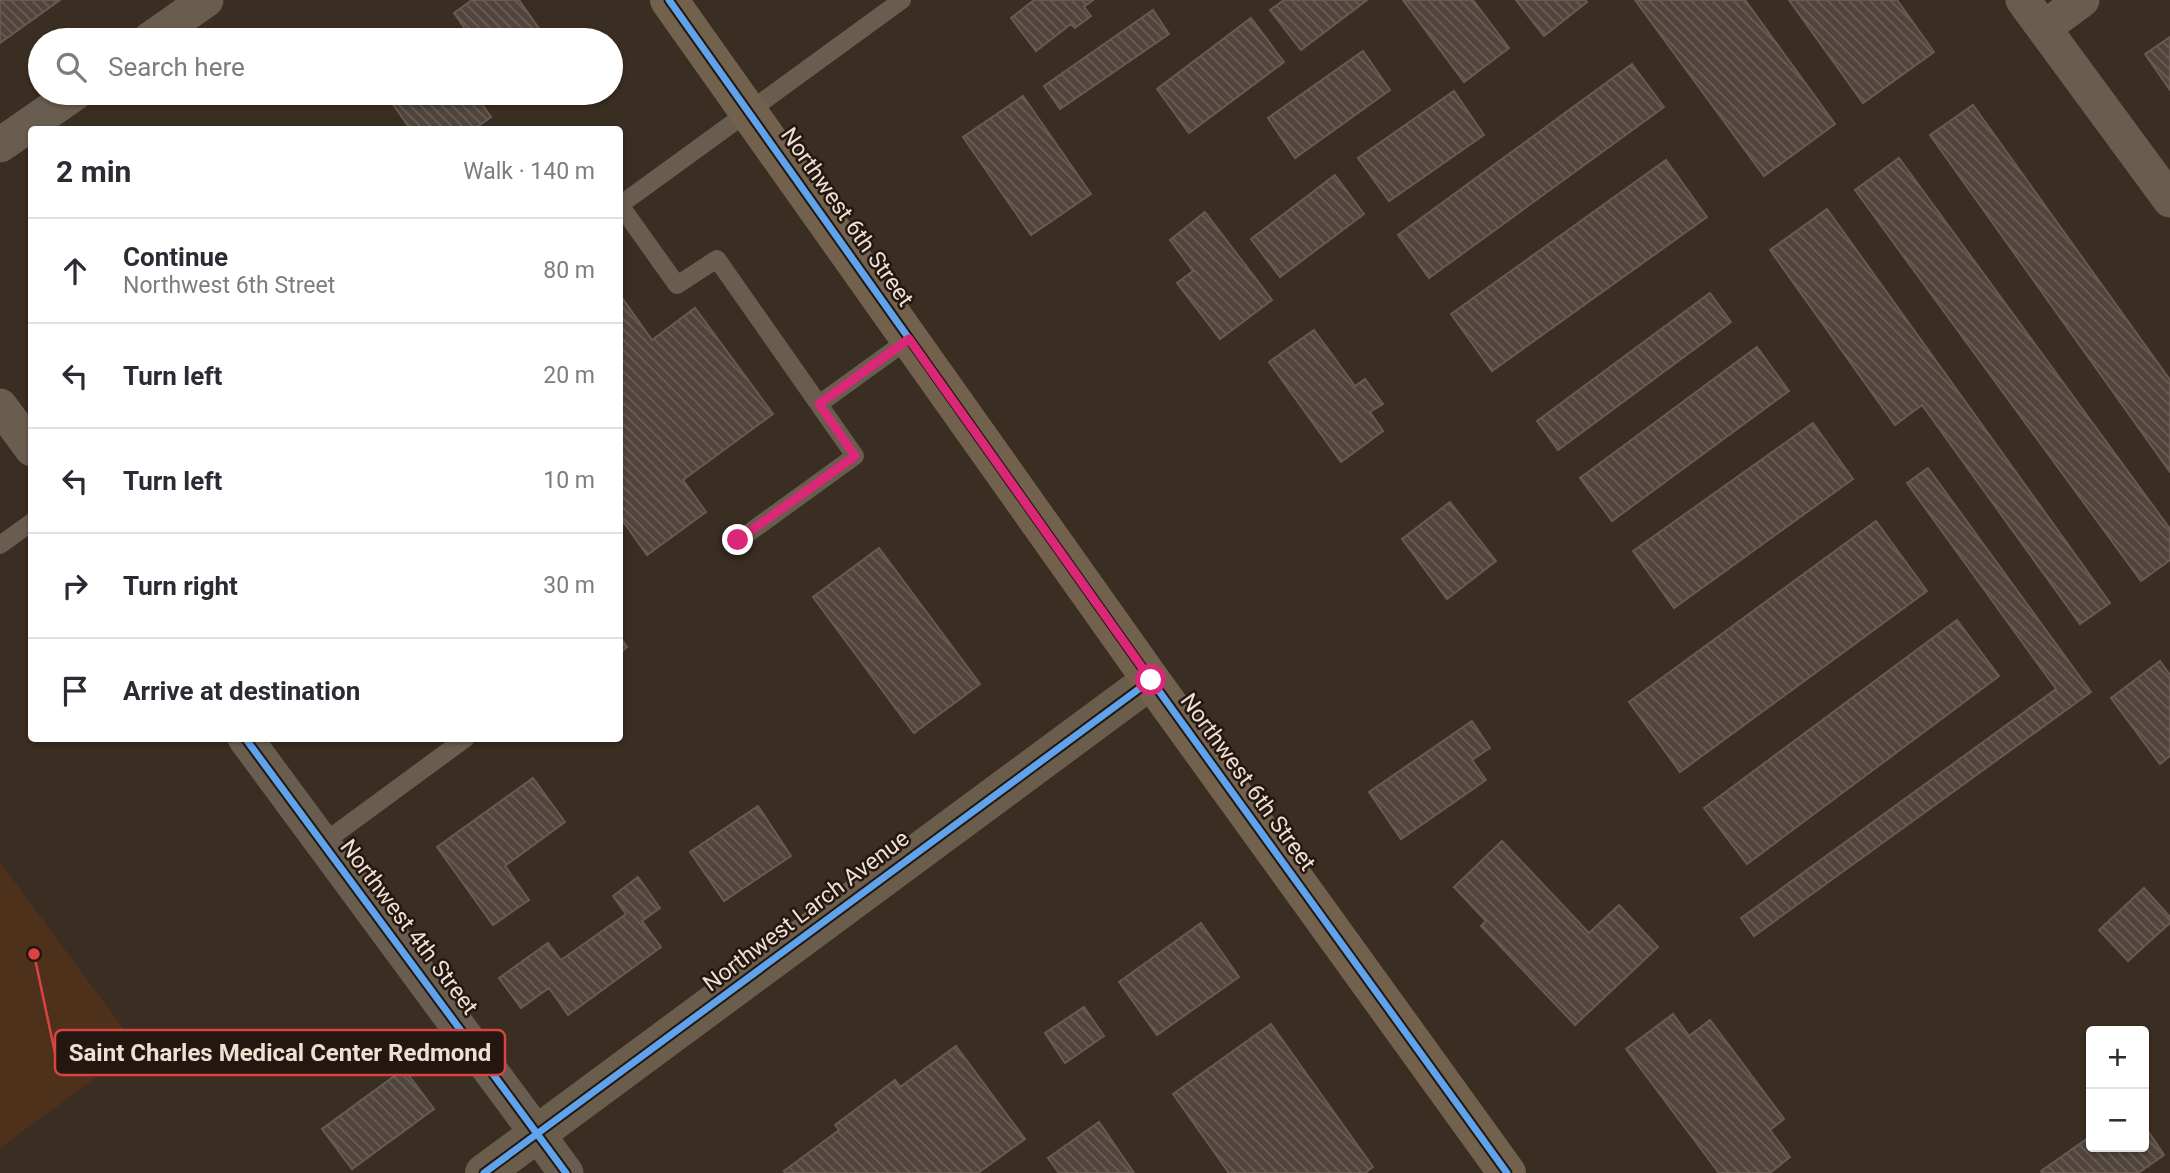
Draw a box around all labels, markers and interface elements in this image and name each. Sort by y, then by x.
search box [28,28,623,105]
icon: search [52,48,90,86]
text: Search here [108,52,245,82]
street label: Northwest 6th Street [775,122,919,312]
text: 2 min [56,154,131,189]
text: Walk · 140 m [463,158,595,185]
text: Continue [123,242,228,272]
icon: ahead [56,252,94,290]
text: 80 m [543,257,595,284]
text: Northwest 6th Street [123,272,335,299]
icon: left [56,357,94,395]
text: Turn left [123,361,222,391]
text: 20 m [543,362,595,389]
icon: left [56,462,94,500]
text: Turn left [123,466,222,496]
text: 10 m [543,467,595,494]
route end [722,524,753,555]
icon: right [56,567,94,605]
text: Turn right [123,571,238,601]
text: 30 m [543,572,595,599]
route start [1135,664,1166,695]
icon: arrive [56,672,94,710]
text: Arrive at destination [123,676,360,706]
street label: Northwest 6th Street [1175,688,1321,876]
street label: Northwest Larch Avenue [698,825,914,997]
street label: Northwest 4th Street [334,834,484,1020]
map controls [2086,1026,2149,1152]
button: + [2086,1026,2149,1089]
callout: Saint Charles Medical Center Redmond [55,1030,505,1075]
text: Saint Charles Medical Center Redmond [69,1039,491,1067]
button: − [2086,1089,2149,1152]

